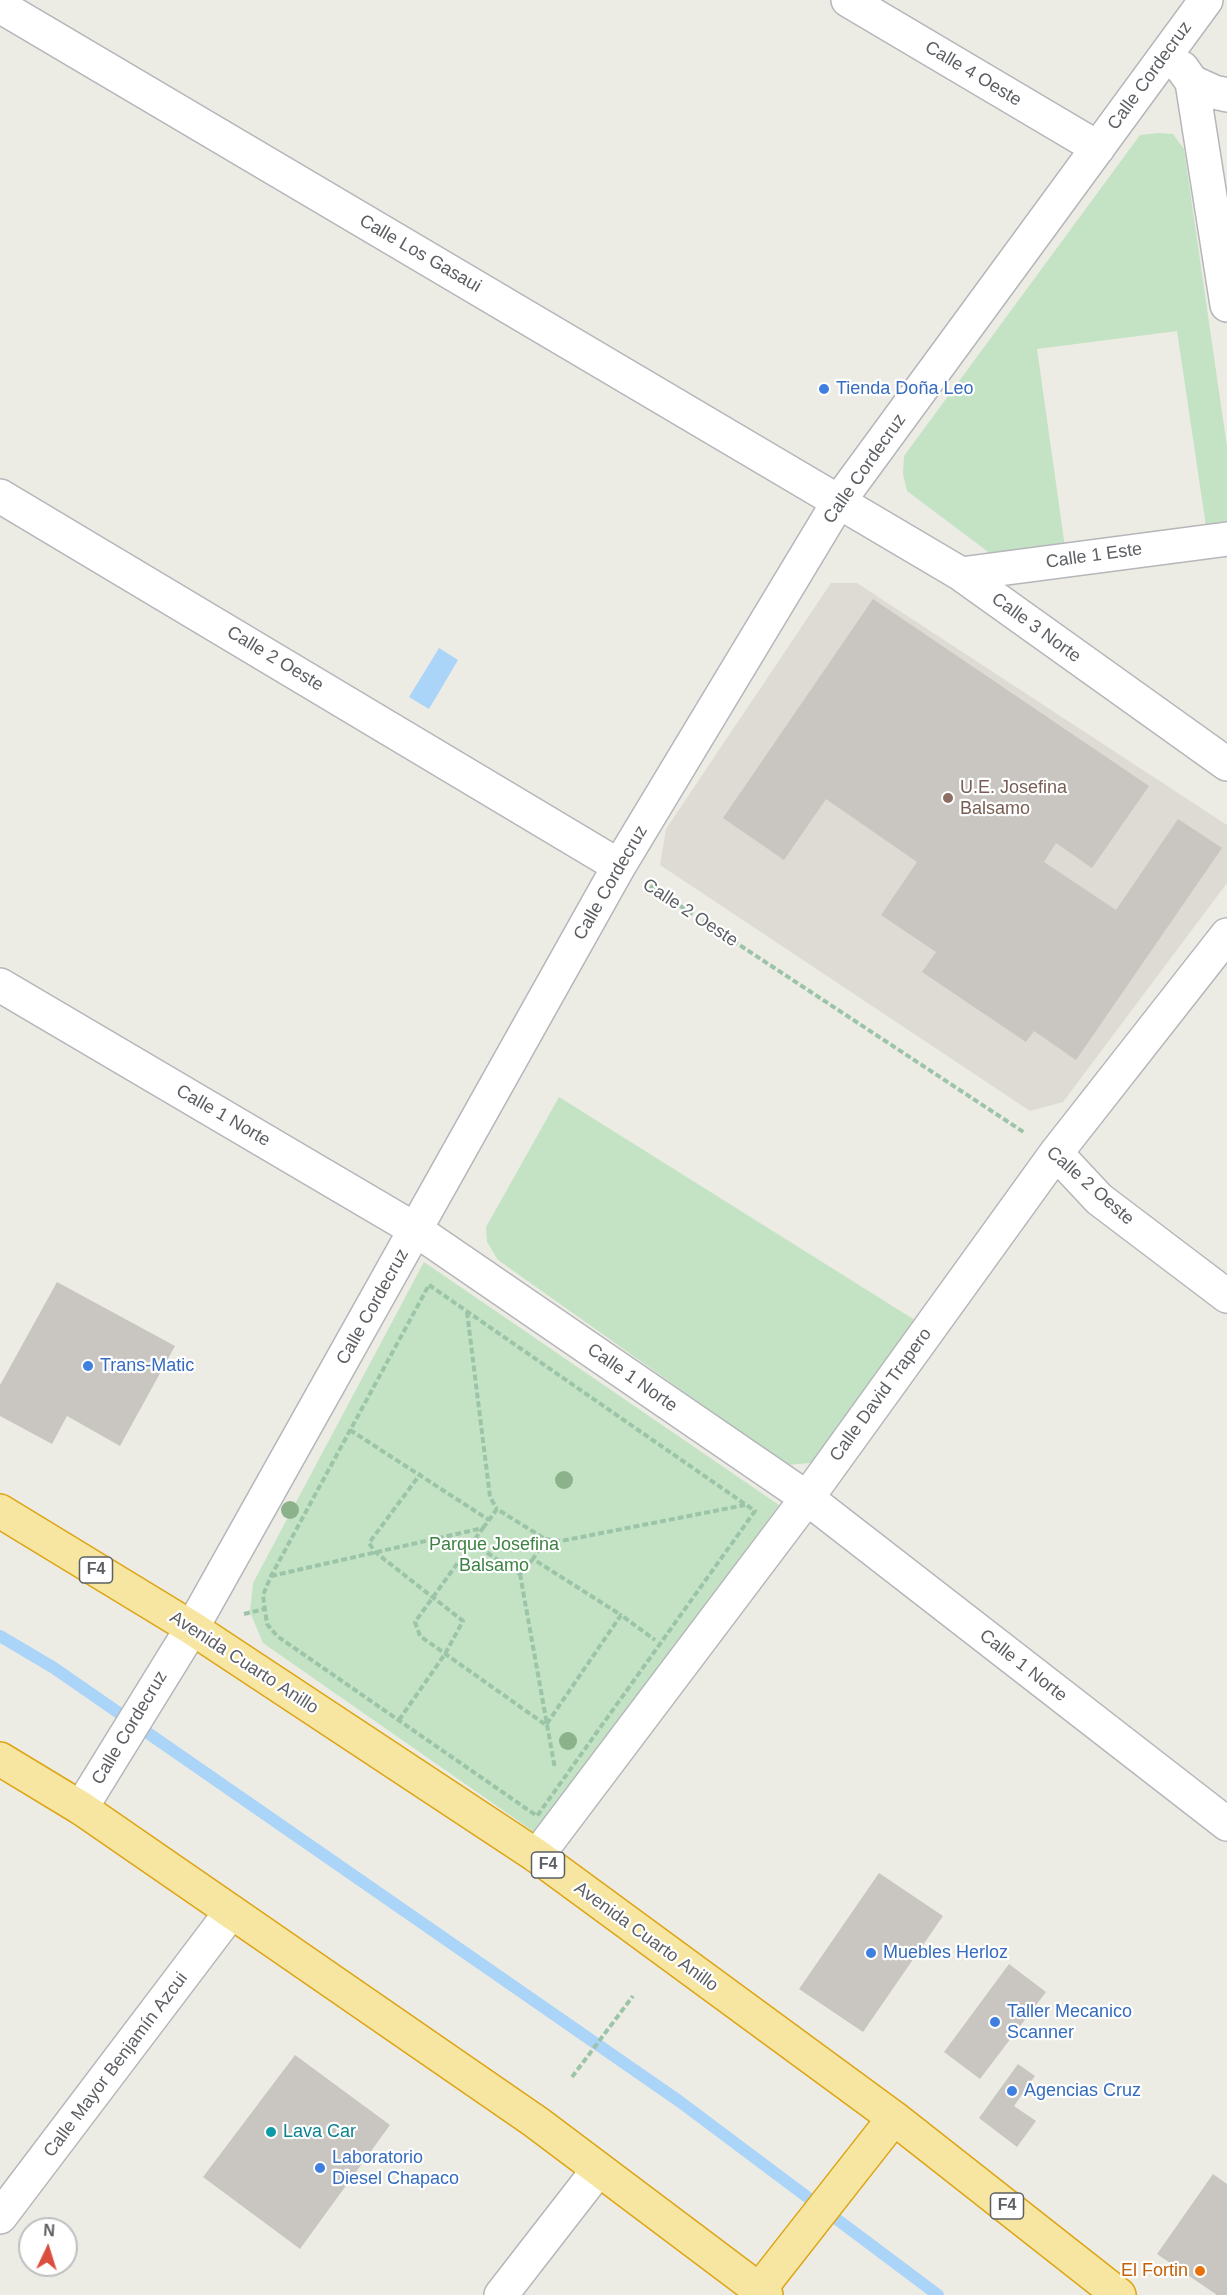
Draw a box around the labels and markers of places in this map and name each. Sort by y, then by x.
place label: Tienda Doña Leo [836,378,973,400]
marker: Tienda Doña Leo [817,382,831,396]
place label: U.E. Josefina Balsamo [960,777,1067,820]
marker: U.E. Josefina Balsamo [941,791,955,805]
place label: Trans-Matic [100,1355,194,1377]
marker: Trans-Matic [81,1359,95,1373]
place label: Muebles Herloz [883,1942,1008,1964]
marker: Muebles Herloz [864,1946,878,1960]
place label: Taller Mecanico Scanner [1007,2001,1132,2044]
marker: Taller Mecanico Scanner [988,2015,1002,2029]
place label: Agencias Cruz [1024,2080,1141,2102]
marker: Agencias Cruz [1005,2084,1019,2098]
place label: Lava Car [283,2121,356,2143]
marker: Lava Car [264,2125,278,2139]
place label: Laboratorio Diesel Chapaco [332,2147,459,2190]
marker: Laboratorio Diesel Chapaco [313,2161,327,2175]
place label: El Fortin [1121,2260,1188,2282]
marker: El Fortin [1193,2264,1207,2278]

